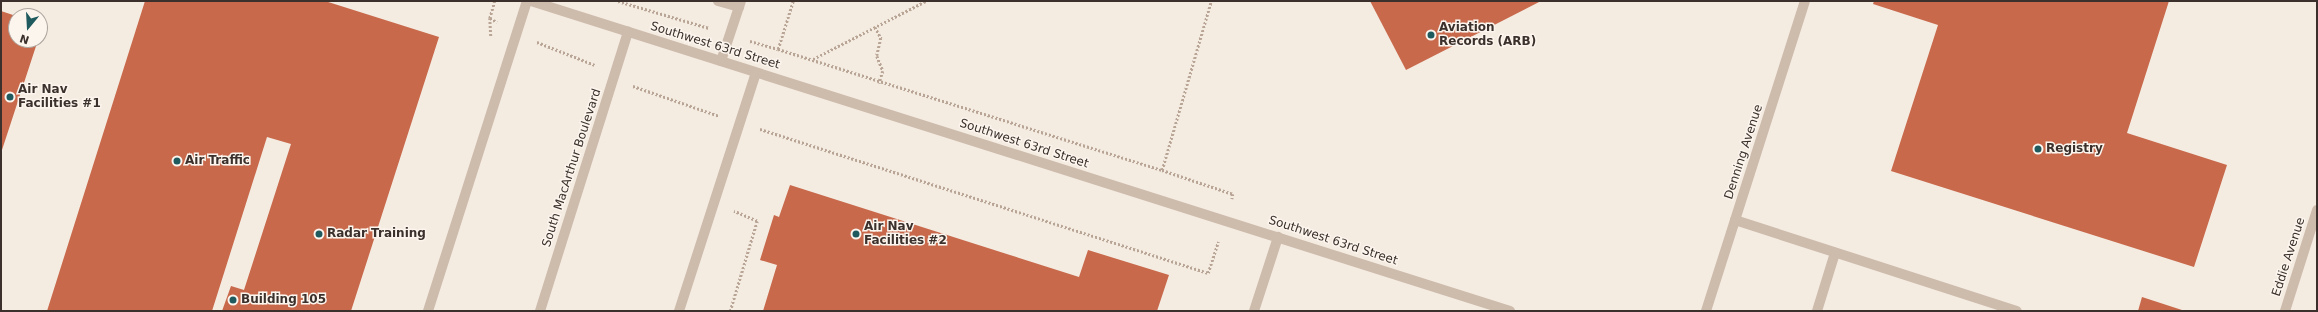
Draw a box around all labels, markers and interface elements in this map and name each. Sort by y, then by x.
north arrow [8,8,48,48]
street label: Southwest 63rd Street [648,19,782,73]
place label: Aviation Records (ARB) [1439,21,1536,49]
marker: Aviation Records (ARB) [1426,30,1436,40]
text: N [18,31,31,47]
place label: Air Nav Facilities #1 [18,83,101,111]
street label: South MacArthur Boulevard [540,87,604,249]
marker: Air Nav Facilities #1 [5,92,15,102]
street label: Denning Avenue [1722,103,1766,201]
street label: Southwest 63rd Street [958,116,1090,172]
place label: Registry [2046,142,2103,156]
marker: Registry [2033,144,2043,154]
place label: Air Traffic [185,154,250,168]
marker: Air Traffic [172,156,182,166]
street label: Southwest 63rd Street [1267,213,1399,269]
street label: Eddie Avenue [2269,216,2309,298]
place label: Air Nav Facilities #2 [864,220,947,248]
place label: Radar Training [327,227,426,241]
marker: Radar Training [314,229,324,239]
marker: Air Nav Facilities #2 [851,229,861,239]
place label: Building 105 [241,293,326,307]
marker: Building 105 [228,295,238,305]

